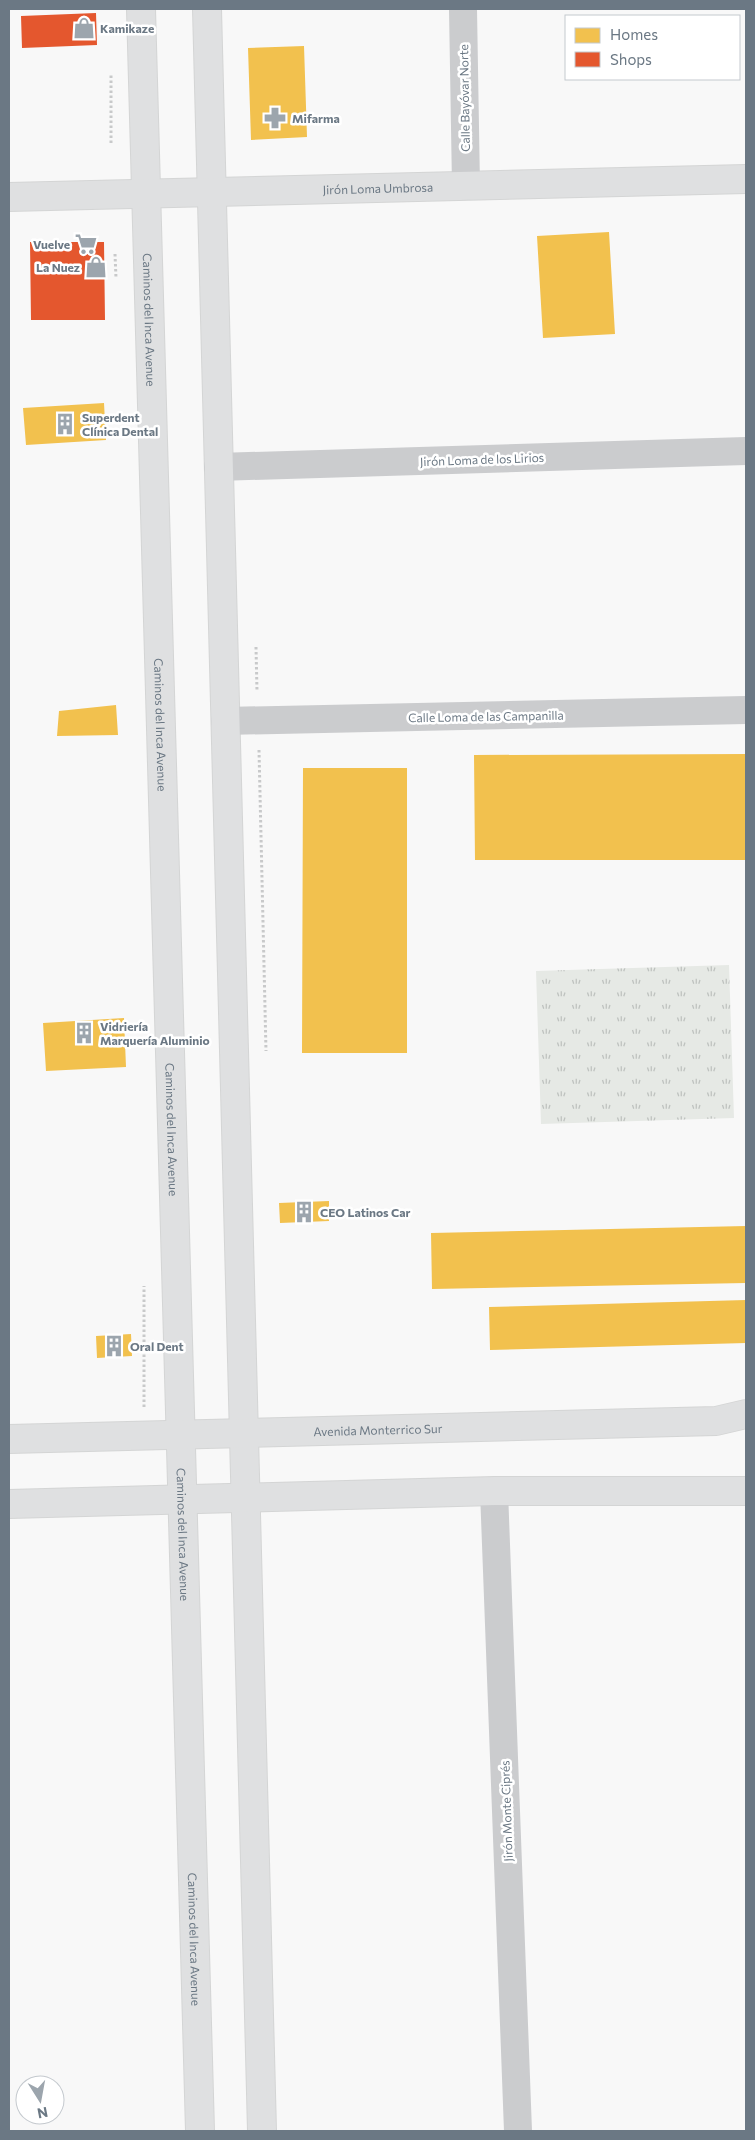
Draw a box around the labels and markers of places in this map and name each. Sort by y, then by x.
shop icon: Kamikaze [71,15,97,41]
place label: Kamikaze [100,21,154,35]
pharmacy icon: Mifarma [262,105,288,131]
place label: Mifarma [292,111,340,125]
supermarket icon: Vuelve [73,231,99,257]
place label: Vuelve [33,237,70,251]
shop icon: La Nuez [83,254,109,280]
place label: La Nuez [36,260,80,274]
place label: Superdent Clínica Dental [82,410,158,438]
building icon: Superdent Clínica Dental [52,411,78,437]
place label: Vidriería Marquería Aluminio [100,1019,210,1047]
building icon: Vidriería Marquería Aluminio [71,1020,97,1046]
building icon: CEO Latinos Car [291,1199,317,1225]
place label: CEO Latinos Car [320,1205,411,1219]
building icon: Oral Dent [101,1333,127,1359]
place label: Oral Dent [130,1339,184,1353]

